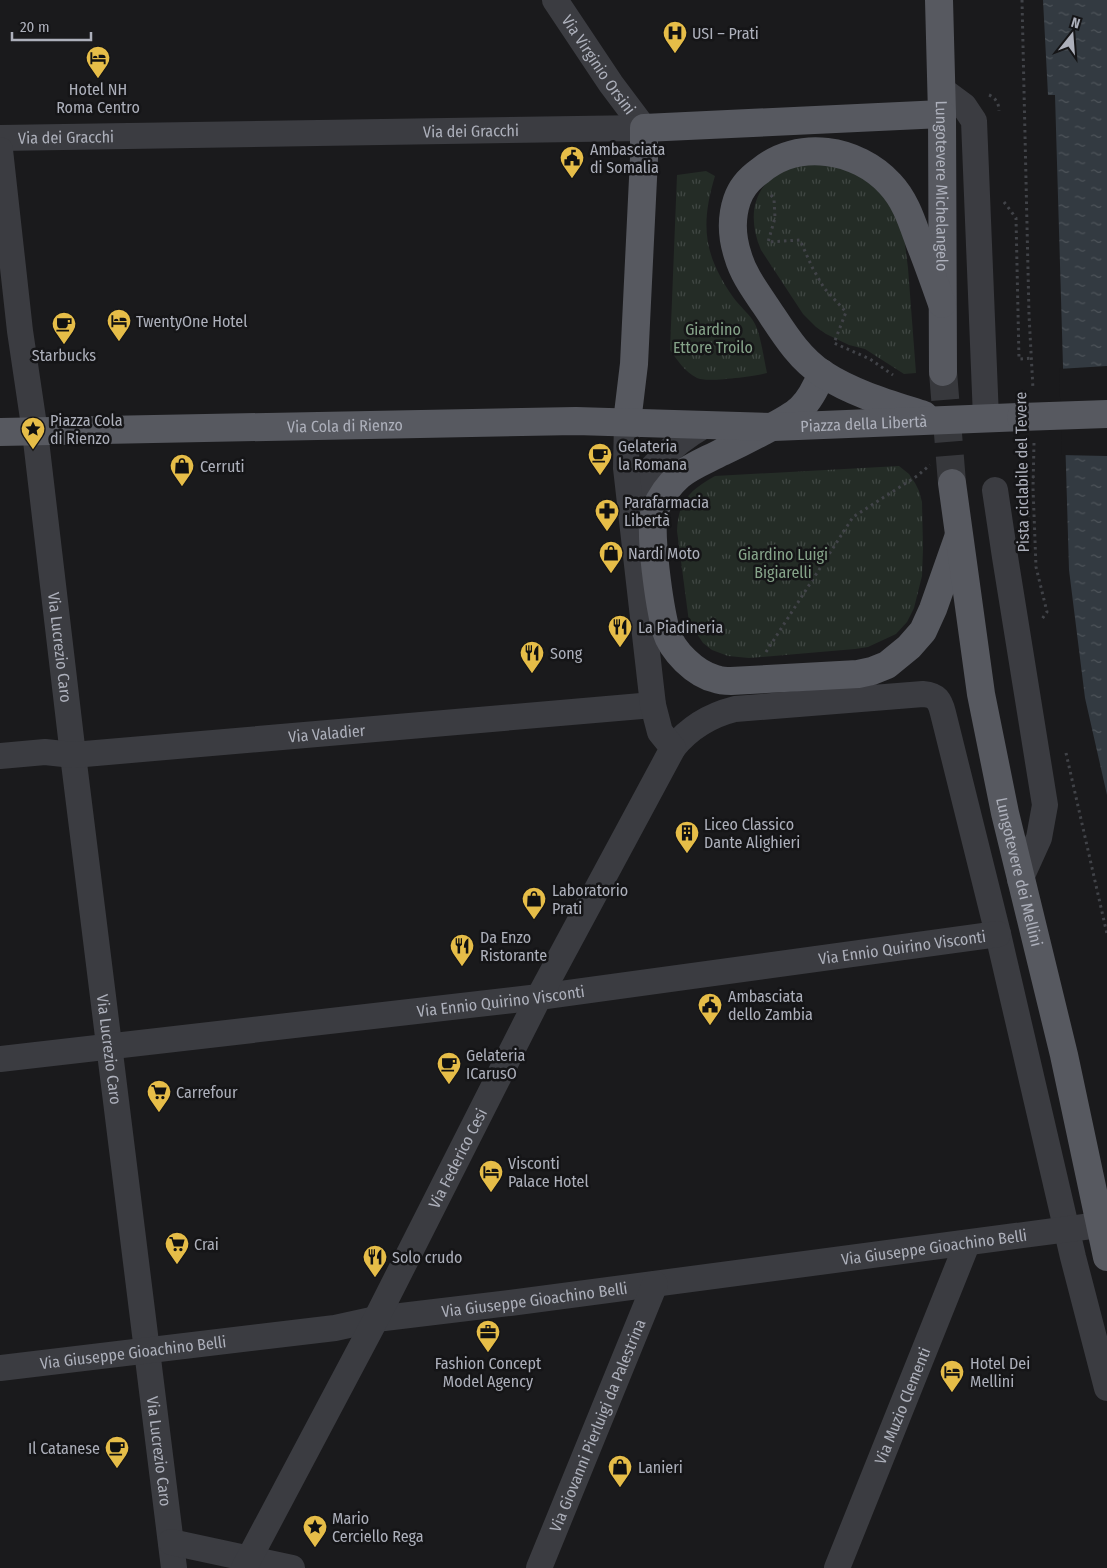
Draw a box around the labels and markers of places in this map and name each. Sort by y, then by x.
hospital icon: USI – Prati [662,20,688,54]
place label: USI – Prati [692,24,759,43]
hotel icon: Hotel NH Roma Centro [85,45,111,79]
place label: Hotel NH Roma Centro [56,80,140,117]
place label: Ambasciata di Somalia [590,140,665,177]
public building icon: Ambasciata di Somalia [559,145,585,179]
hotel icon: TwentyOne Hotel [106,308,132,342]
cafe icon: Starbucks [51,311,77,345]
place label: TwentyOne Hotel [136,312,247,331]
place label: Starbucks [32,346,96,365]
place label: Piazza Cola di Rienzo [50,411,123,448]
place icon: Piazza Cola di Rienzo [20,416,46,450]
place label: Gelateria la Romana [618,437,687,474]
cafe icon: Gelateria la Romana [587,442,613,476]
shop icon: Cerruti [169,453,195,487]
place label: Cerruti [200,457,245,476]
place label: Parafarmacia Libertà [624,493,709,530]
pharmacy icon: Parafarmacia Libertà [594,498,620,532]
shop icon: Nardi Moto [598,540,624,574]
place label: Nardi Moto [628,544,700,563]
restaurant icon: La Piadineria [607,614,633,648]
place label: La Piadineria [638,618,723,637]
restaurant icon: Song [519,640,545,674]
place label: Song [550,644,583,663]
place label: Liceo Classico Dante Alighieri [704,815,800,852]
building icon: Liceo Classico Dante Alighieri [674,820,700,854]
place label: Laboratorio Prati [552,881,628,918]
shop icon: Laboratorio Prati [521,886,547,920]
place label: Da Enzo Ristorante [480,928,547,965]
restaurant icon: Da Enzo Ristorante [449,933,475,967]
place label: Ambasciata dello Zambia [728,987,813,1024]
public building icon: Ambasciata dello Zambia [697,992,723,1026]
place label: Gelateria ICarusO [466,1046,526,1083]
cafe icon: Gelateria ICarusO [436,1051,462,1085]
supermarket icon: Carrefour [146,1079,172,1113]
place label: Carrefour [176,1083,238,1102]
place label: Visconti Palace Hotel [508,1154,589,1191]
hotel icon: Visconti Palace Hotel [478,1159,504,1193]
supermarket icon: Crai [164,1231,190,1265]
place label: Crai [194,1235,219,1254]
restaurant icon: Solo crudo [362,1244,388,1278]
place label: Solo crudo [392,1248,462,1267]
office icon: Fashion Concept Model Agency [475,1319,501,1353]
place label: Fashion Concept Model Agency [435,1354,542,1391]
place label: Hotel Dei Mellini [970,1354,1030,1391]
hotel icon: Hotel Dei Mellini [939,1359,965,1393]
cafe icon: Il Catanese [104,1435,130,1469]
place label: Il Catanese [28,1439,100,1458]
shop icon: Lanieri [607,1454,633,1488]
place label: Lanieri [638,1458,683,1477]
place label: Mario Cerciello Rega [332,1509,424,1546]
place icon: Mario Cerciello Rega [302,1514,328,1548]

